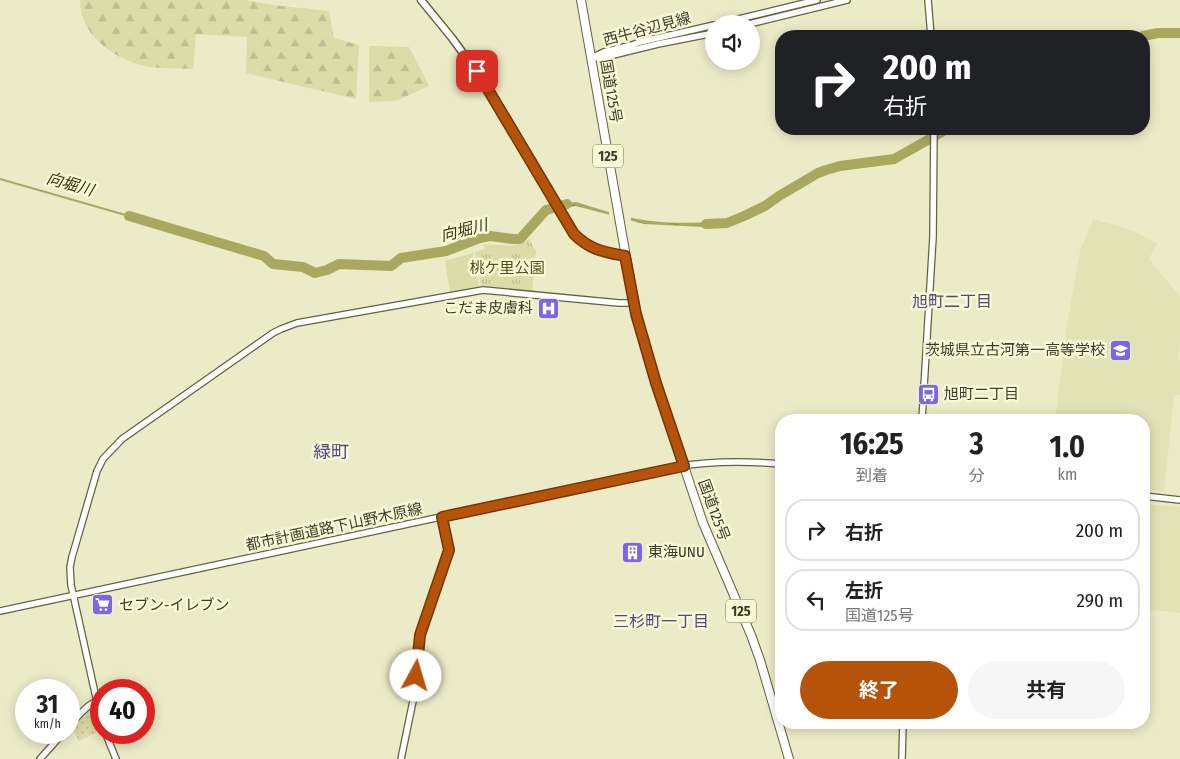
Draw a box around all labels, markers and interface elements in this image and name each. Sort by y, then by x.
street label: 西牛谷辺見線 [601,9,693,49]
map controls [705,15,760,70]
button: sound [705,15,760,70]
text: 200 m [883,46,971,88]
pin [456,50,498,92]
icon: right [800,50,865,115]
icon: arrive [463,57,491,85]
street label: 国道125号 [597,58,625,124]
text: 右折 [883,93,927,120]
road number: 125 [593,144,623,168]
water label: 向堀川 [44,168,98,200]
water label: 向堀川 [438,214,492,245]
park label: 桃ケ里公園 [469,259,545,277]
district label: 旭町二丁目 [912,292,992,311]
hospital icon: こだま皮膚科 [537,296,561,320]
place label: こだま皮膚科 [443,299,533,317]
school or university icon: 茨城県立古河第一高等学校 [1109,338,1133,362]
place label: 茨城県立古河第一高等学校 [925,341,1105,359]
bus stop icon: 旭町二丁目 [916,382,940,406]
place label: 旭町二丁目 [944,385,1019,403]
text: 16:25 [840,426,904,462]
text: 3 [970,426,984,462]
text: 1.0 [1050,429,1085,465]
district label: 緑町 [313,441,349,463]
text: km [1057,465,1077,484]
text: 到着 [856,466,888,485]
text: 分 [969,466,985,485]
street label: 国道125号 [695,477,733,543]
street label: 都市計画道路下山野木原線 [244,499,424,555]
icon: right [802,516,830,544]
text: 200 m [1076,519,1123,542]
text: 右折 [845,521,883,544]
building icon: 東海UNU [620,540,644,564]
place label: 東海UNU [648,543,705,561]
text: 左折 [845,579,883,602]
icon: left [802,586,830,614]
text: 290 m [1077,589,1123,612]
supermarket icon: セブン-イレブン [91,593,115,617]
place label: セブン-イレブン [119,596,230,614]
road number: 125 [726,600,756,622]
text: 国道125号 [845,606,914,625]
district label: 三杉町一丁目 [613,612,709,631]
position arrow [389,649,441,701]
button: 終了 [800,661,958,719]
button: 共有 [968,661,1125,719]
speed limit sign: 40 [90,679,155,744]
text: 31 [37,690,58,720]
text: km/h [34,717,61,731]

